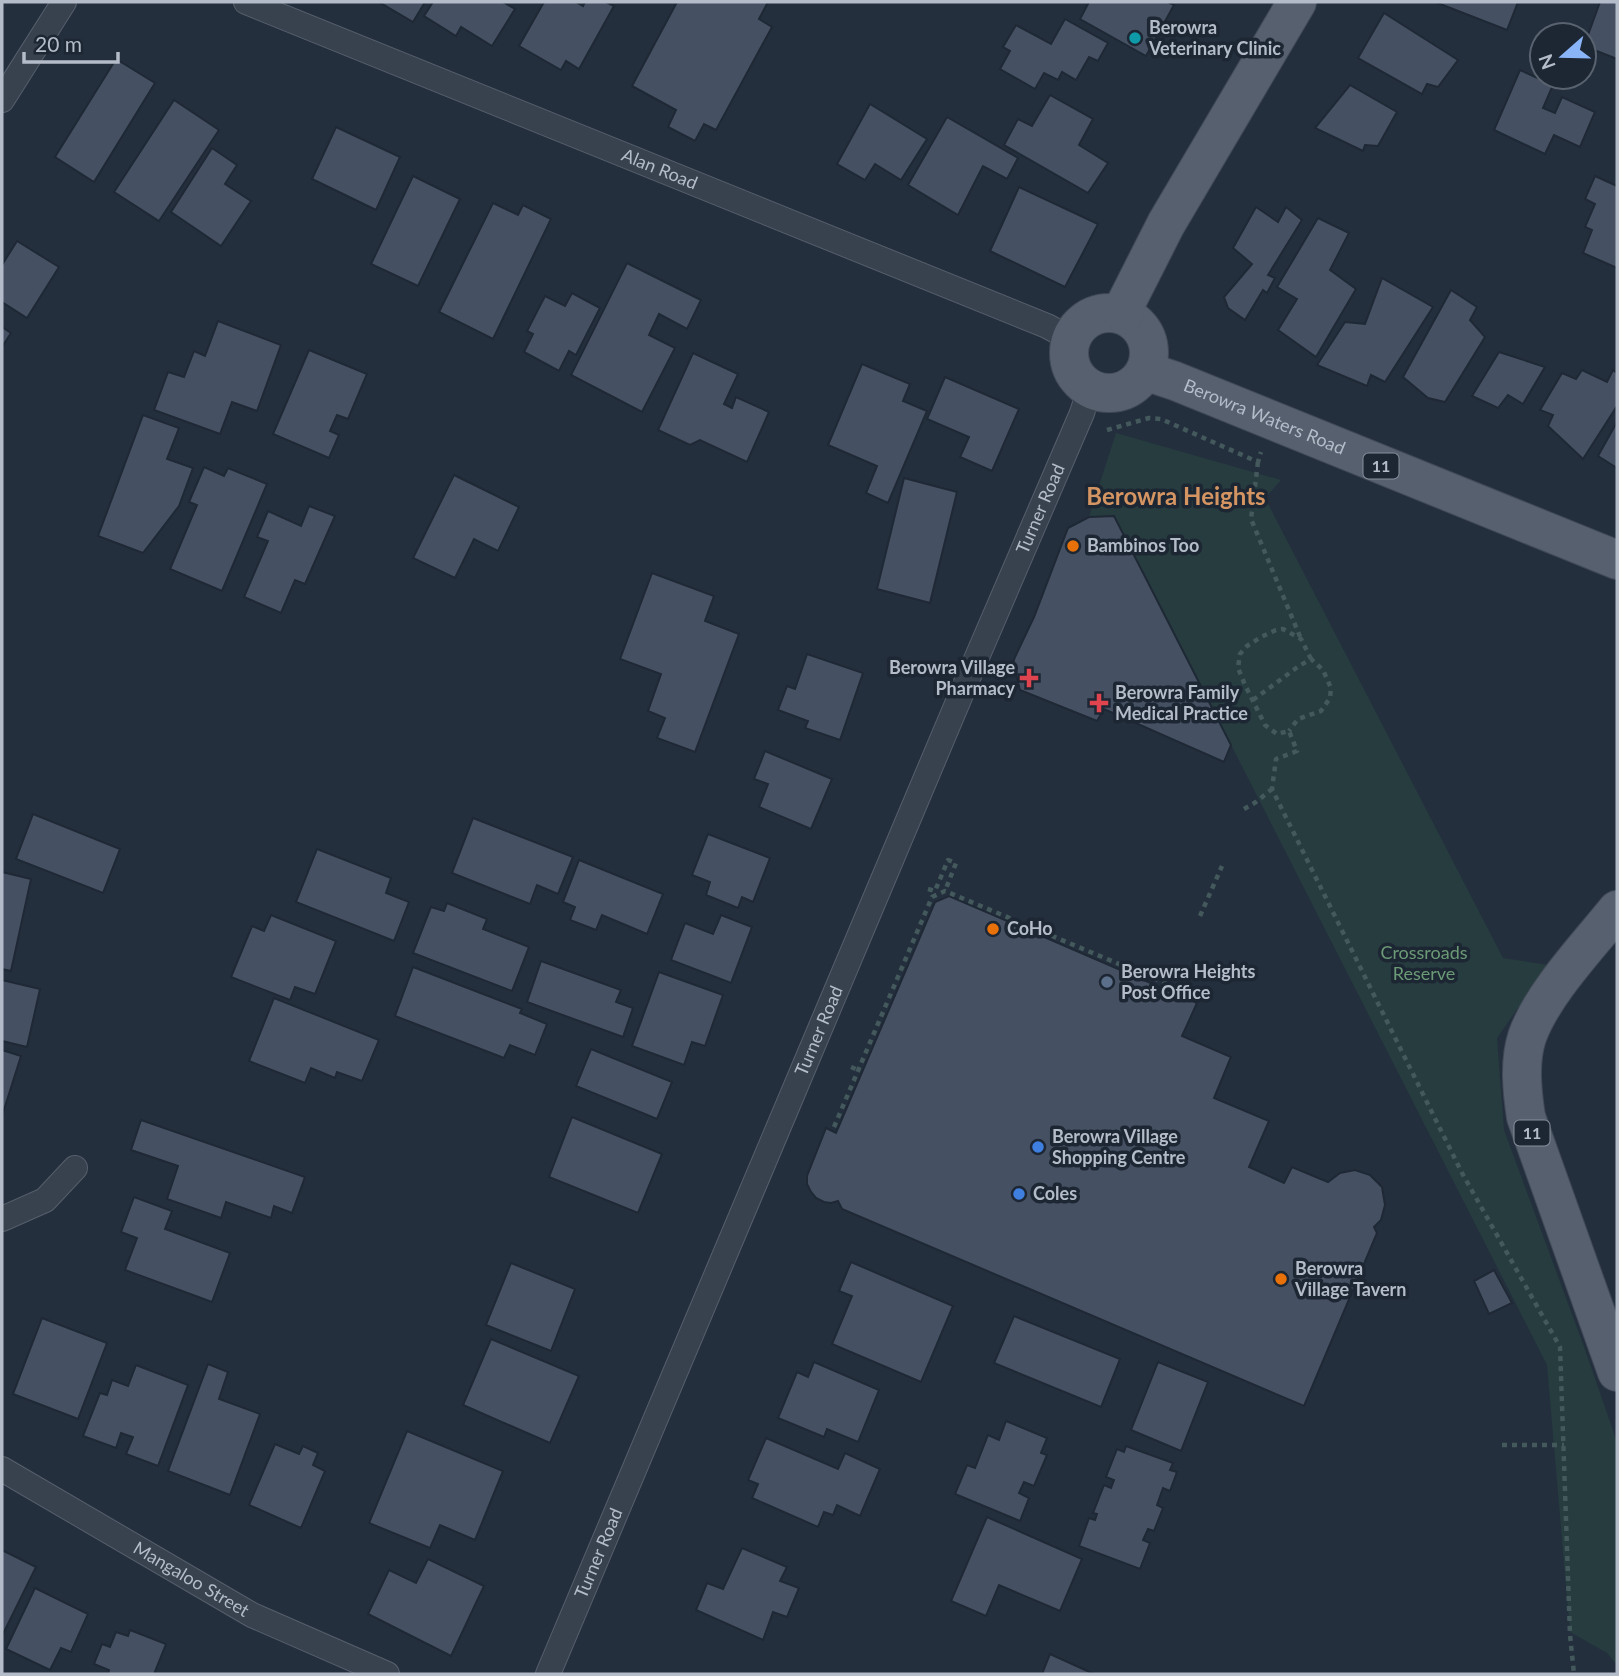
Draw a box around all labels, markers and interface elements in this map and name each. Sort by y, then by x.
place label: Berowra Veterinary Clinic [1148,16,1281,59]
scale bar [24,21,119,65]
north arrow [1528,21,1598,91]
marker: Berowra Veterinary Clinic [1127,30,1143,46]
text: 20 m [35,31,82,56]
text: N [1533,51,1560,73]
street label: Alan Road [619,143,701,194]
street label: Berowra Waters Road [1181,374,1349,459]
road number: 11 [1364,453,1398,478]
street label: Turner Road [1011,460,1069,557]
district label: Berowra Heights [1086,481,1266,510]
place label: Bambinos Too [1087,534,1199,556]
marker: Bambinos Too [1065,538,1081,554]
place label: Berowra Village Pharmacy [889,656,1016,699]
marker: Berowra Village Pharmacy [1021,670,1037,686]
place label: Berowra Family Medical Practice [1115,681,1248,724]
marker: Berowra Family Medical Practice [1089,693,1109,713]
place label: CoHo [1007,917,1053,939]
marker: CoHo [985,921,1001,937]
park label: Crossroads Reserve [1380,941,1468,984]
place label: Berowra Heights Post Office [1121,960,1256,1003]
marker: Berowra Heights Post Office [1099,974,1115,990]
street label: Turner Road [790,982,847,1079]
road number: 11 [1514,1120,1550,1146]
place label: Berowra Village Shopping Centre [1052,1125,1186,1168]
marker: Berowra Village Shopping Centre [1030,1139,1046,1155]
place label: Coles [1033,1182,1077,1204]
marker: Coles [1011,1186,1027,1202]
place label: Berowra Village Tavern [1294,1257,1406,1300]
marker: Berowra Village Tavern [1273,1271,1289,1287]
street label: Turner Road [569,1505,627,1601]
street label: Mangaloo Street [130,1536,254,1621]

